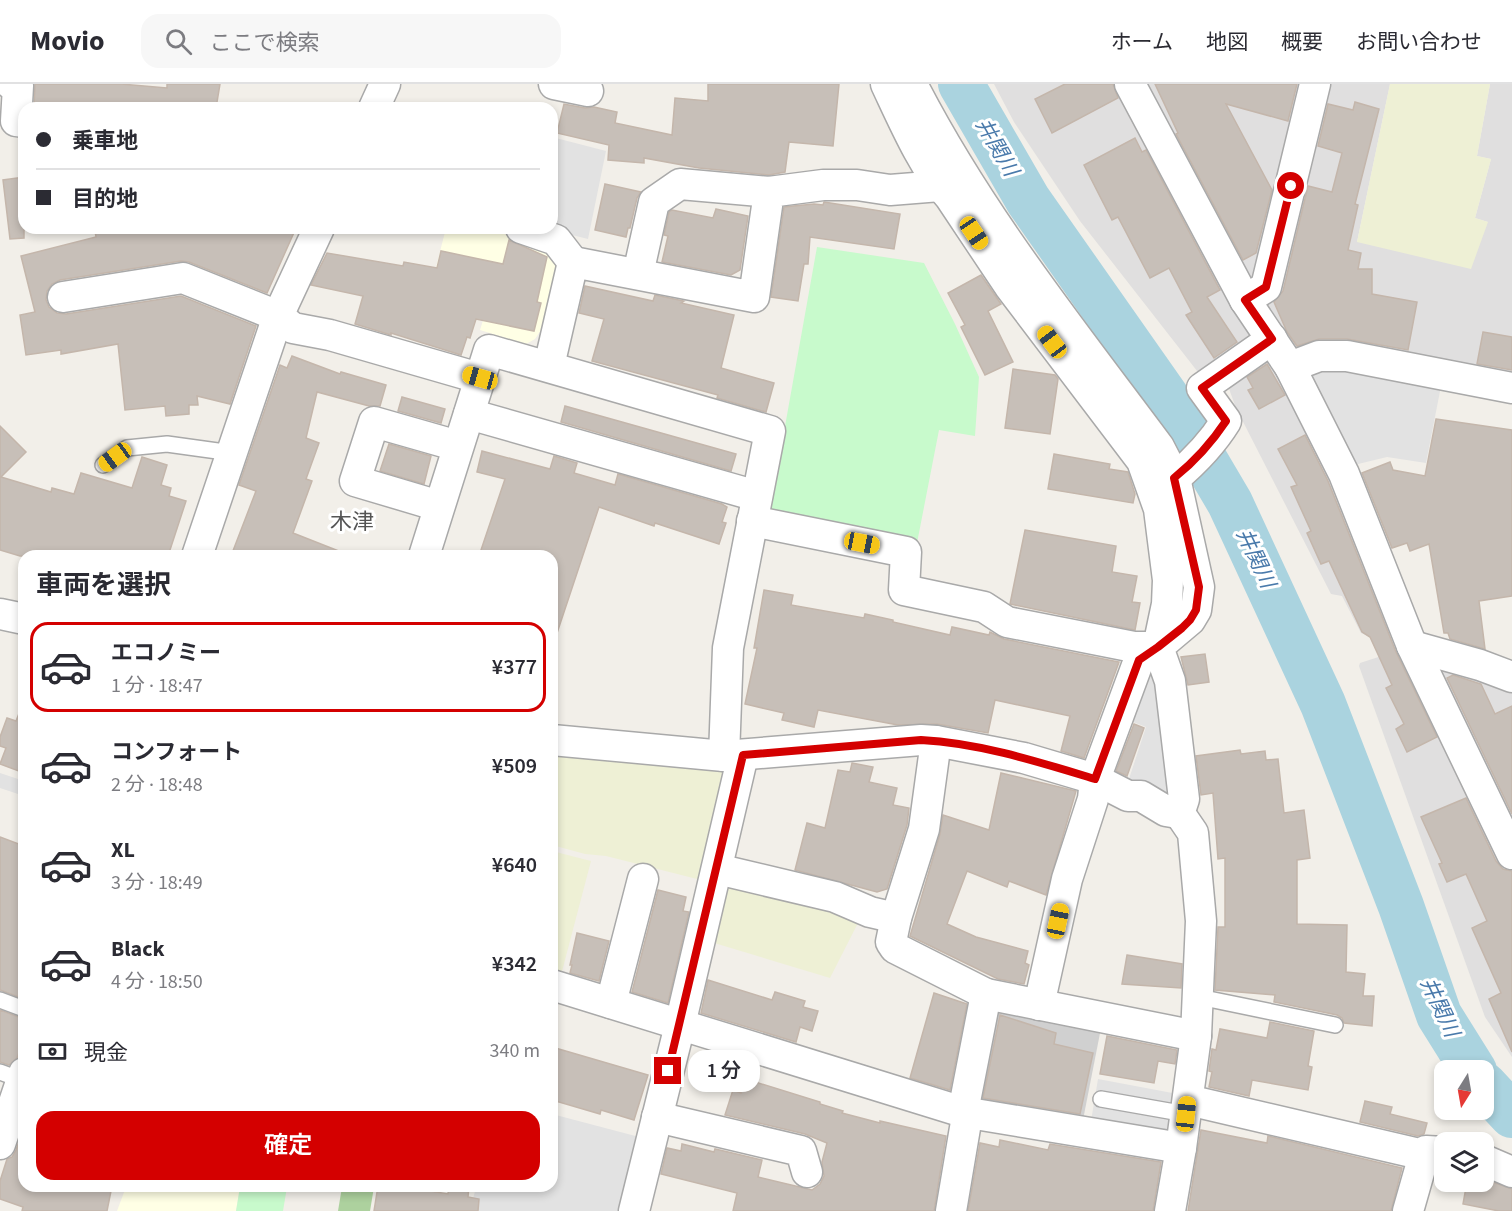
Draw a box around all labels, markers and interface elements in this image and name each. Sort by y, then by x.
search box [141,14,561,68]
text: Movio [30,21,105,61]
icon: search [162,25,195,58]
text: ここで検索 [210,27,320,59]
text: ホーム [1111,27,1173,57]
text: 地図 [1206,27,1248,57]
text: 概要 [1281,27,1323,57]
text: お問い合わせ [1356,27,1482,57]
water label: 井関川 [968,112,1027,184]
text: 乗車地 [72,125,138,157]
route start [1277,172,1304,199]
text: 目的地 [72,183,138,215]
car [956,213,992,253]
car [1034,322,1070,362]
car [460,364,500,392]
car [95,439,135,475]
district label: 木津 [330,506,374,538]
water label: 井関川 [1229,523,1284,595]
car [843,531,881,555]
text: 車両を選択 [36,566,171,605]
text: エコノミー [111,637,221,669]
icon: car [39,640,93,694]
text: ¥377 [492,651,537,683]
text: 1 分 · 18:47 [111,672,203,700]
text: コンフォート [111,736,242,768]
icon: car [39,739,93,793]
text: ¥509 [492,750,537,782]
text: 2 分 · 18:48 [111,771,203,799]
text: XL [111,834,135,866]
icon: car [39,838,93,892]
text: ¥640 [492,849,537,881]
text: 3 分 · 18:49 [111,869,203,897]
car [1045,902,1071,940]
text: Black [111,933,165,965]
icon: car [39,937,93,991]
text: ¥342 [492,948,537,980]
text: 4 分 · 18:50 [111,968,203,996]
water label: 井関川 [1413,972,1468,1044]
icon: cash [36,1035,69,1068]
text: 現金 [84,1037,128,1069]
text: 340 m [490,1037,540,1065]
callout: 1 分 [689,1050,761,1092]
route end [654,1057,681,1084]
text: 1 分 [707,1057,741,1085]
north arrow [1434,1060,1494,1120]
map controls [1434,1060,1494,1192]
car [1175,1095,1197,1133]
button: 確定 [36,1111,540,1180]
button: layers [1434,1132,1494,1192]

